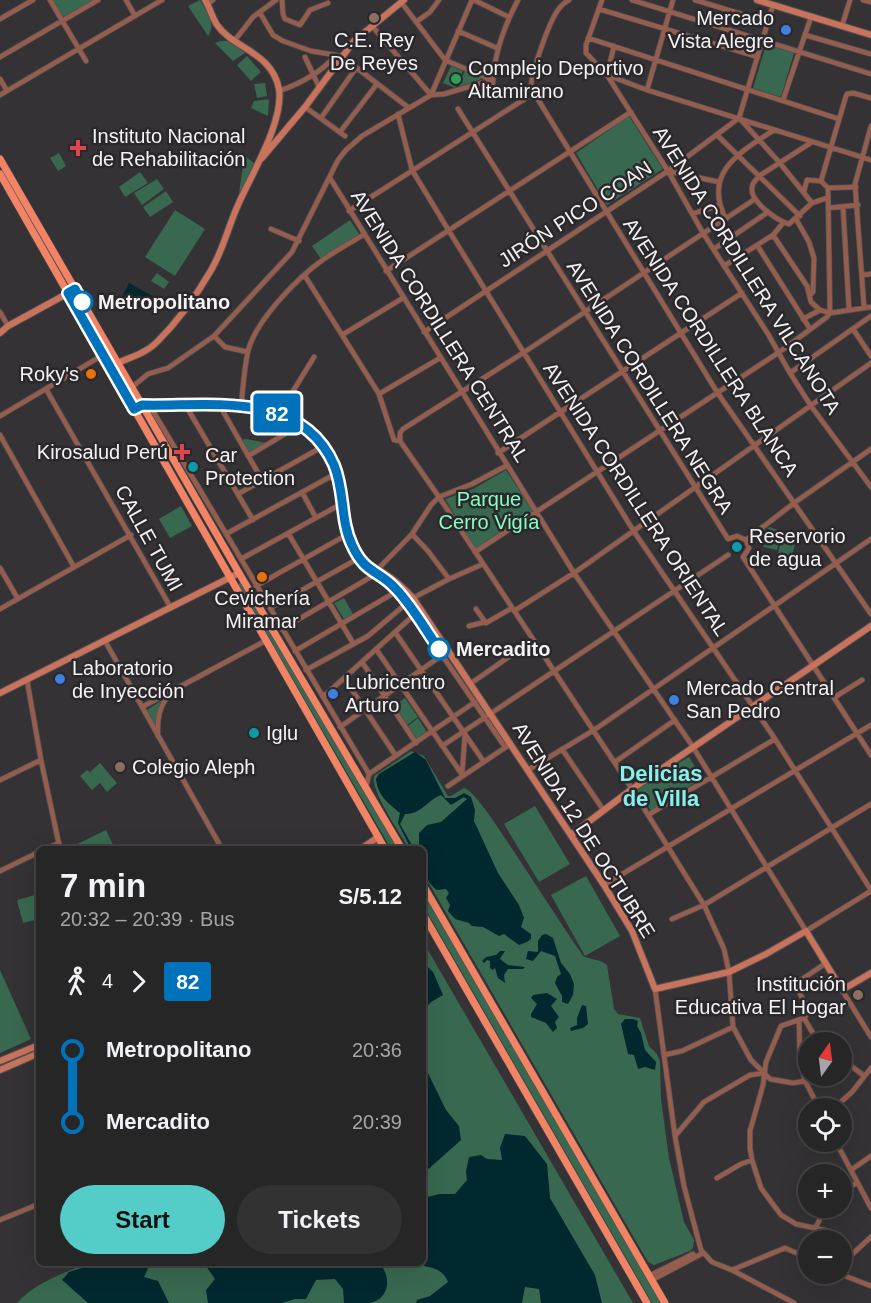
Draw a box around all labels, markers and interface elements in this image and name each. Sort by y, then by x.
place label: Mercado Vista Alegre [668,7,774,52]
marker: C.E. Rey De Reyes [367,11,381,25]
marker: Mercado Vista Alegre [779,23,793,37]
place label: C.E. Rey De Reyes [330,29,418,74]
place label: Complejo Deportivo Altamirano [468,57,644,102]
marker: Complejo Deportivo Altamirano [449,72,463,86]
street label: AVENIDA CORDILLERA VILCANOTA [649,122,845,418]
place label: Instituto Nacional de Rehabilitación [92,125,245,170]
marker: Instituto Nacional de Rehabilitación [69,139,87,157]
street label: JIRÓN PICO COAN [494,156,656,272]
street label: AVENIDA CORDILLERA CENTRAL [347,186,533,466]
street label: AVENIDA CORDILLERA BLANCA [619,214,803,481]
street label: AVENIDA CORDILLERA NEGRA [563,256,738,518]
marker: Metropolitano [71,291,93,313]
place label: Metropolitano [98,291,230,313]
street label: AVENIDA CORDILLERA ORIENTAL [539,358,733,640]
place label: Roky's [20,363,79,385]
marker: Roky's [84,367,98,381]
line badge: 82 [250,394,304,432]
text: 82 [265,402,289,425]
place label: Kirosalud Perú [37,441,168,463]
marker: Kirosalud Perú [173,443,191,461]
place label: Car Protection [205,444,295,489]
marker: Car Protection [186,460,200,474]
street label: CALLE TUMI [111,481,187,595]
park label: Parque Cerro Vigía [439,488,540,533]
place label: Reservorio de agua [749,525,846,570]
marker: Reservorio de agua [730,540,744,554]
marker: Cevichería Miramar [255,570,269,584]
place label: Cevichería Miramar [214,587,311,632]
marker: Mercadito [428,638,450,660]
place label: Mercadito [456,638,550,660]
place label: Laboratorio de Inyección [72,657,184,702]
place label: Lubricentro Arturo [345,671,445,716]
marker: Laboratorio de Inyección [53,672,67,686]
place label: Mercado Central San Pedro [686,677,834,722]
marker: Lubricentro Arturo [326,687,340,701]
marker: Mercado Central San Pedro [667,693,681,707]
street label: AVENIDA 12 DE OCTUBRE [509,718,659,942]
place label: Iglu [266,722,298,744]
marker: Iglu [247,726,261,740]
place label: Colegio Aleph [132,756,255,778]
marker: Colegio Aleph [113,760,127,774]
district label: Delicias de Villa [619,761,703,811]
text: 7 min [60,867,146,904]
text: S/5.12 [338,884,402,909]
text: 20:32 – 20:39 · Bus [60,908,235,930]
icon: walk [60,965,93,998]
icon: forward [122,965,155,998]
text: 4 [102,970,113,992]
text: 82 [176,970,199,993]
place label: Institución Educativa El Hogar [675,973,846,1018]
marker: Institución Educativa El Hogar [851,988,865,1002]
north arrow [798,1032,852,1086]
map controls [798,1032,852,1284]
text: Metropolitano [106,1037,251,1062]
text: 20:36 [352,1039,402,1061]
button: locate [798,1098,852,1152]
text: Mercadito [106,1109,210,1134]
text: 20:39 [352,1111,402,1133]
button: + [798,1164,852,1218]
button: Start [60,1185,225,1254]
button: Tickets [237,1185,402,1254]
button: − [798,1230,852,1284]

